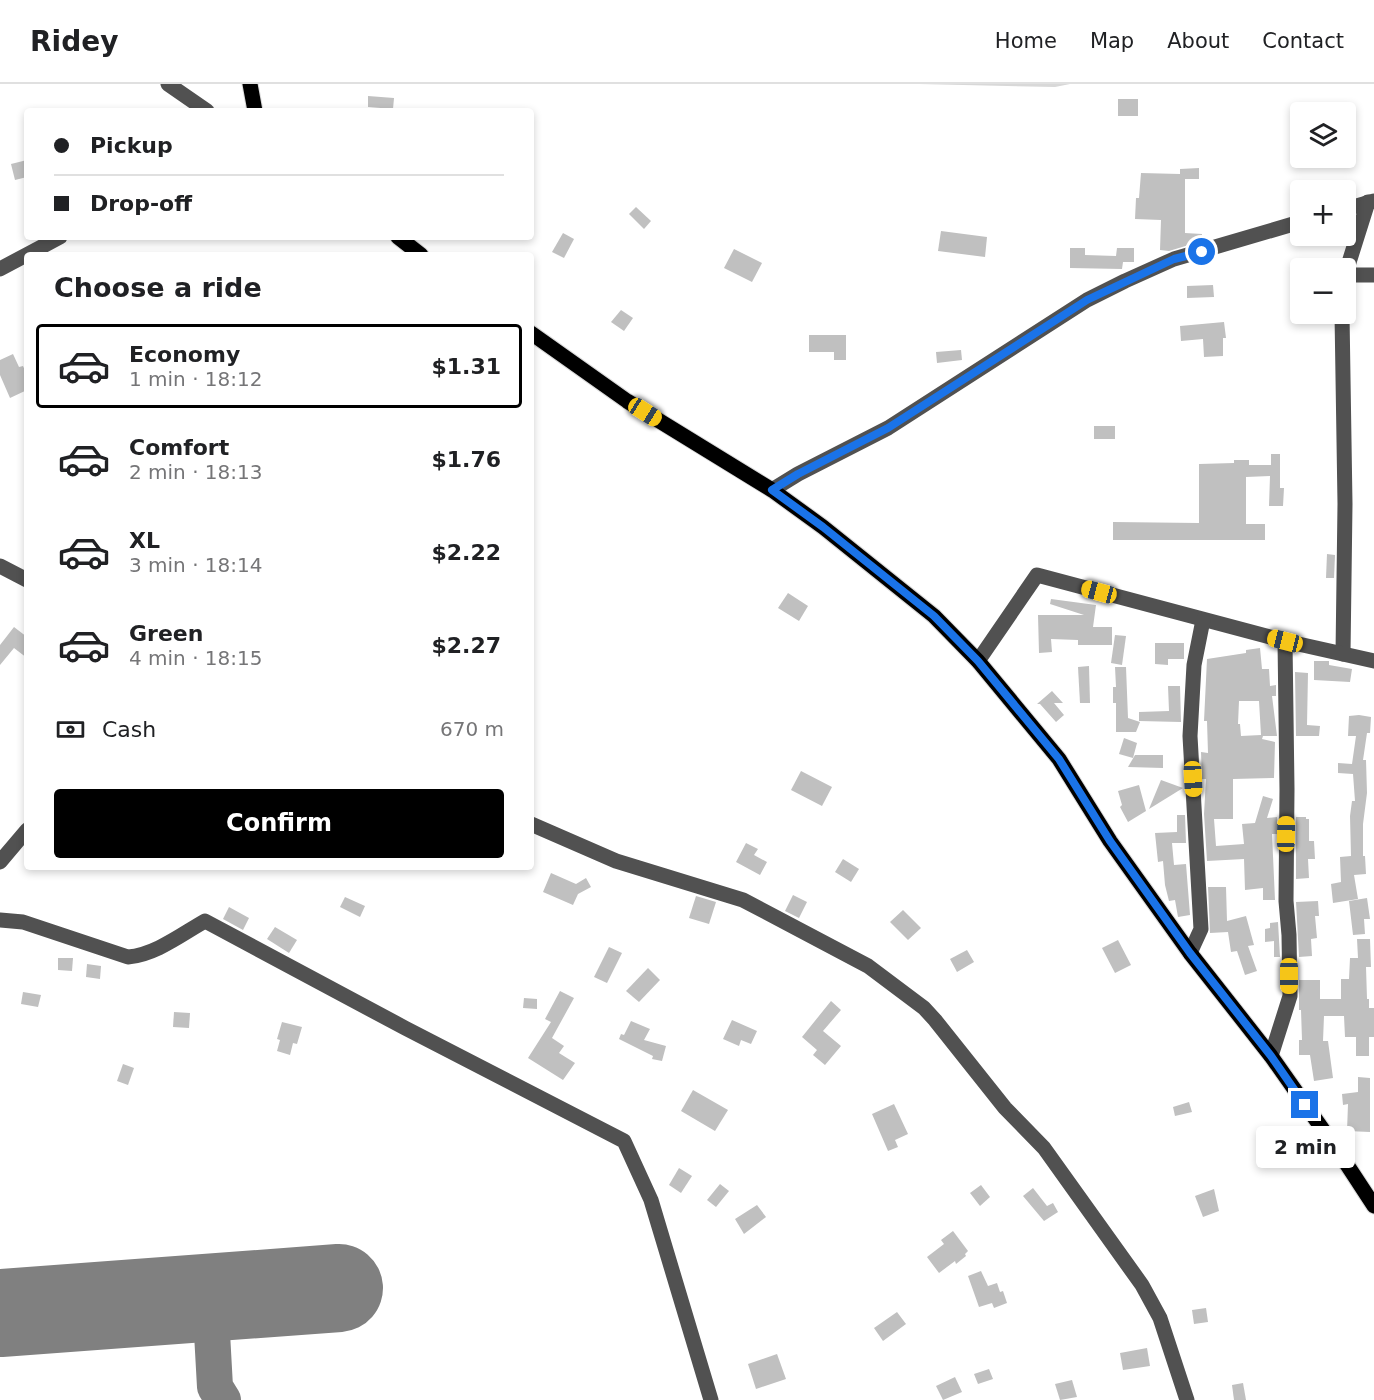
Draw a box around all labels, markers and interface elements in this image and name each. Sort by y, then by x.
text: Ridey [30,25,118,58]
text: Home [995,29,1057,53]
text: Map [1090,29,1134,53]
text: About [1167,29,1229,53]
text: Contact [1262,29,1344,53]
map controls [1290,102,1356,324]
button: layers [1290,102,1356,168]
text: Pickup [90,133,173,158]
button: + [1290,180,1356,246]
text: Drop-off [90,191,192,216]
route start [1188,238,1215,265]
button: − [1290,258,1356,324]
text: Choose a ride [54,272,262,303]
icon: car [57,339,111,393]
text: Economy [129,342,240,367]
text: $1.31 [431,354,501,379]
text: 1 min · 18:12 [129,367,263,391]
car [625,395,665,429]
icon: car [57,432,111,486]
text: Comfort [129,435,229,460]
text: $1.76 [431,447,501,472]
text: 2 min · 18:13 [129,460,263,484]
icon: car [57,525,111,579]
text: XL [129,528,160,553]
text: $2.22 [431,540,501,565]
text: 3 min · 18:14 [129,553,263,577]
car [1079,579,1119,605]
icon: car [57,618,111,672]
text: Green [129,621,203,646]
car [1265,628,1305,654]
text: $2.27 [431,633,501,658]
text: 4 min · 18:15 [129,646,263,670]
icon: cash [54,713,87,746]
text: Cash [102,717,156,742]
text: 670 m [440,717,504,741]
car [1183,761,1203,797]
button: Confirm [54,789,504,858]
car [1277,816,1295,852]
car [1280,958,1298,994]
route end [1291,1091,1318,1118]
callout: 2 min [1256,1126,1354,1168]
text: 2 min [1274,1135,1337,1159]

